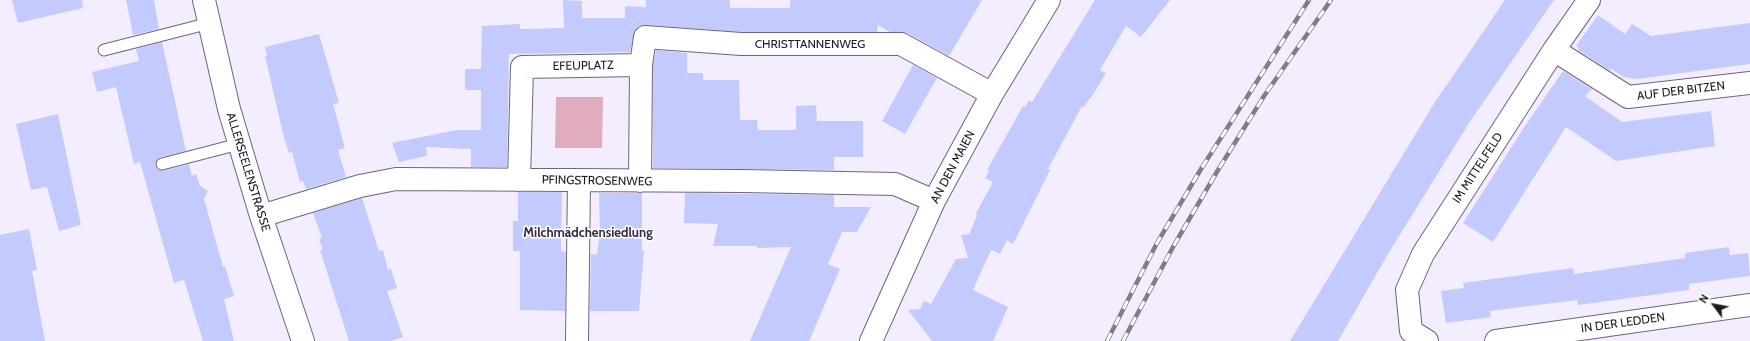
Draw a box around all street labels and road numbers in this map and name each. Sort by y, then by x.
street label: CHRISTTANNENWEG [755,37,865,51]
street label: EFEUPLATZ [552,58,614,74]
street label: AUF DER BITZEN [1636,78,1726,104]
street label: ALLERSEELENSTRASSE [223,111,273,233]
street label: AN DEN MAIEN [928,128,978,206]
street label: IM MITTELFELD [1450,130,1506,206]
street label: PFINGSTROSENWEG [542,173,652,189]
street label: IN DER LEDDEN [1580,310,1666,336]

